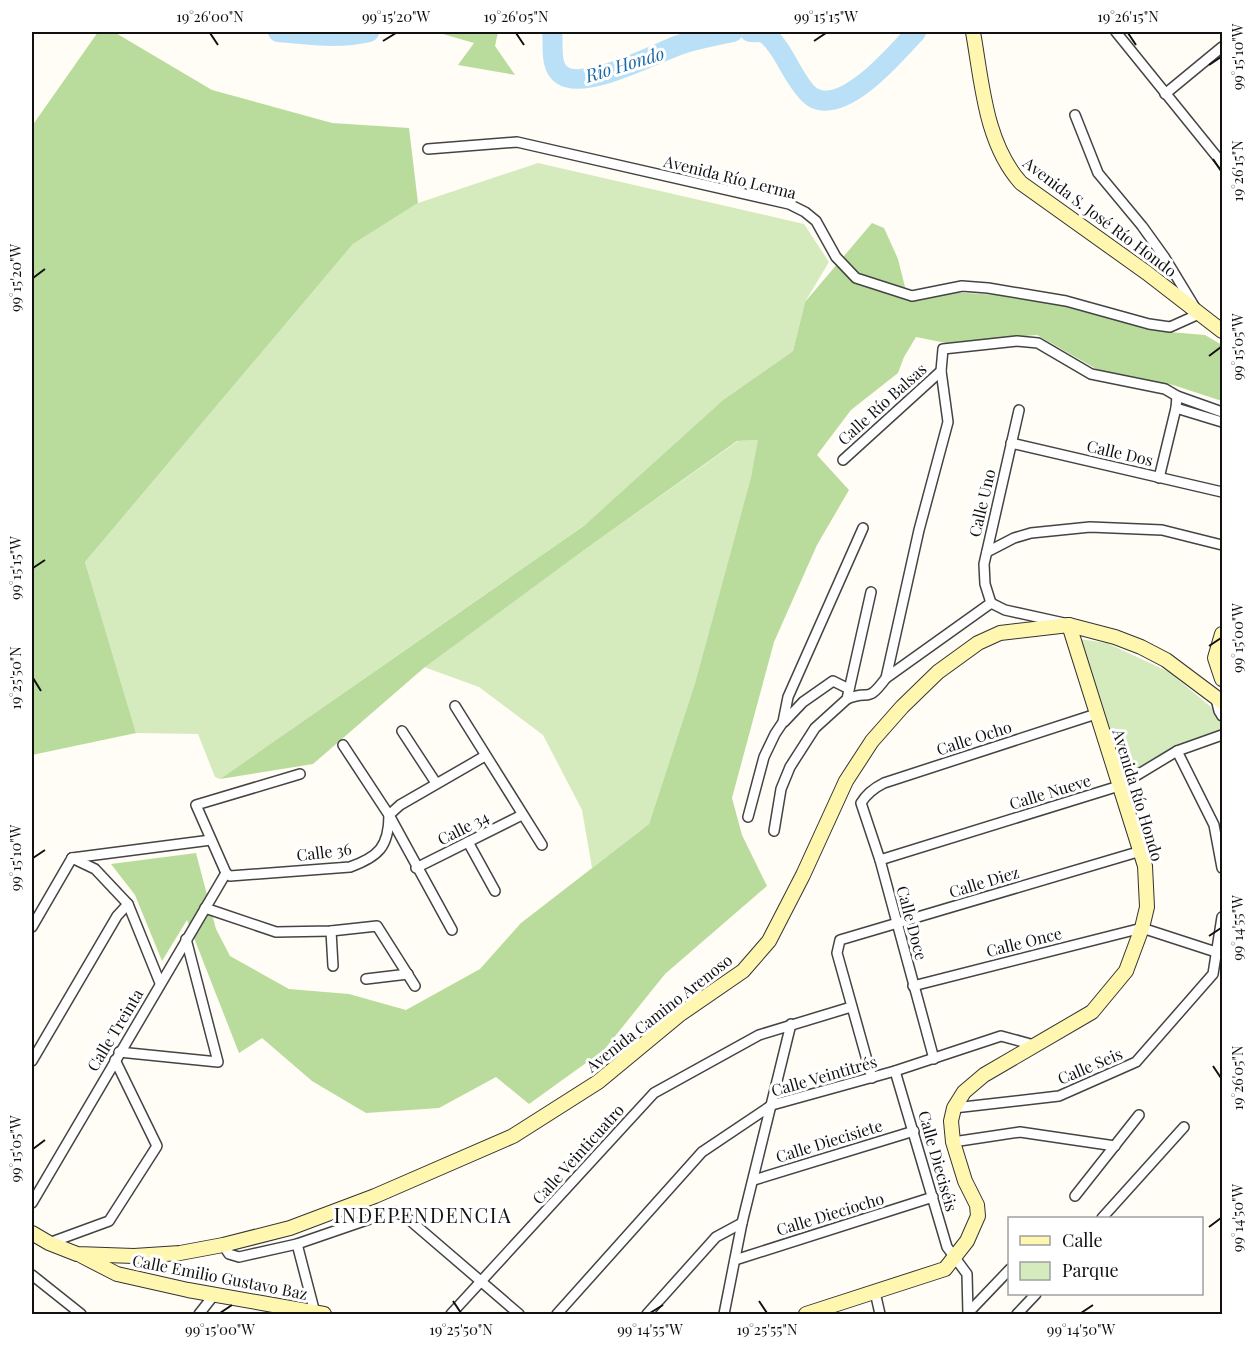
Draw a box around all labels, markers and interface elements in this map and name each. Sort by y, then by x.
text: 19°26'00"N [176,6,244,26]
text: 99°15'20"W [362,6,431,26]
text: 19°26'05"N [484,6,549,26]
text: 99°15'15"W [794,6,858,26]
text: 19°26'15"N [1097,6,1159,26]
text: 99°15'10"W [1227,23,1247,90]
water label: Rio Hondo [581,41,667,88]
text: 19°26'15"N [1227,140,1247,202]
street label: Avenida Río Lerma [661,150,799,203]
street label: Avenida S. José Río Hondo [1019,151,1181,281]
text: 99°15'20"W [5,243,25,312]
text: 99°15'05"W [1227,313,1247,381]
street label: Calle Río Balsas [833,358,931,449]
street label: Calle Dos [1085,435,1155,470]
street label: Calle Uno [964,467,1000,539]
text: 99°15'15"W [5,536,25,600]
text: 99°15'00"W [1227,603,1247,673]
text: 19°25'50"N [5,646,25,710]
street label: Calle Ocho [934,715,1014,760]
street label: Avenida Río Hondo [1108,725,1169,864]
street label: Calle Nueve [1007,769,1093,814]
street label: Calle 34 [433,806,492,849]
text: 99°15'10"W [5,824,25,891]
street label: Calle 36 [295,838,353,865]
street label: Calle Diez [946,861,1022,902]
street label: Calle Doce [892,883,932,962]
text: 99°14'55"W [1227,895,1247,961]
street label: Calle Once [984,922,1064,961]
street label: Avenida Camino Arenoso [581,949,736,1077]
street label: Calle Treinta [82,985,147,1075]
street label: Calle Seis [1054,1042,1125,1089]
text: 19°26'05"N [1227,1045,1247,1111]
street label: Calle Veintitrés [769,1050,879,1101]
street label: Calle Veinticuatro [527,1099,628,1208]
street label: Calle Dieciséis [914,1108,963,1214]
street label: Calle Diecisiete [773,1114,885,1167]
text: 99°15'05"W [5,1115,25,1183]
text: 99°14'50"W [1227,1183,1247,1252]
street label: Calle Dieciocho [773,1187,886,1240]
district label: INDEPENDENCIA [334,1201,512,1228]
legend [1008,1217,1203,1295]
text: Calle [1062,1228,1103,1252]
street label: Calle Emilio Gustavo Baz [131,1249,310,1304]
text: Parque [1062,1258,1119,1282]
text: 99°15'00"W [185,1319,255,1339]
text: 19°25'50"N [429,1319,493,1339]
text: 99°14'55"W [617,1319,683,1339]
text: 19°25'55"N [736,1319,798,1339]
text: 99°14'50"W [1047,1319,1116,1339]

